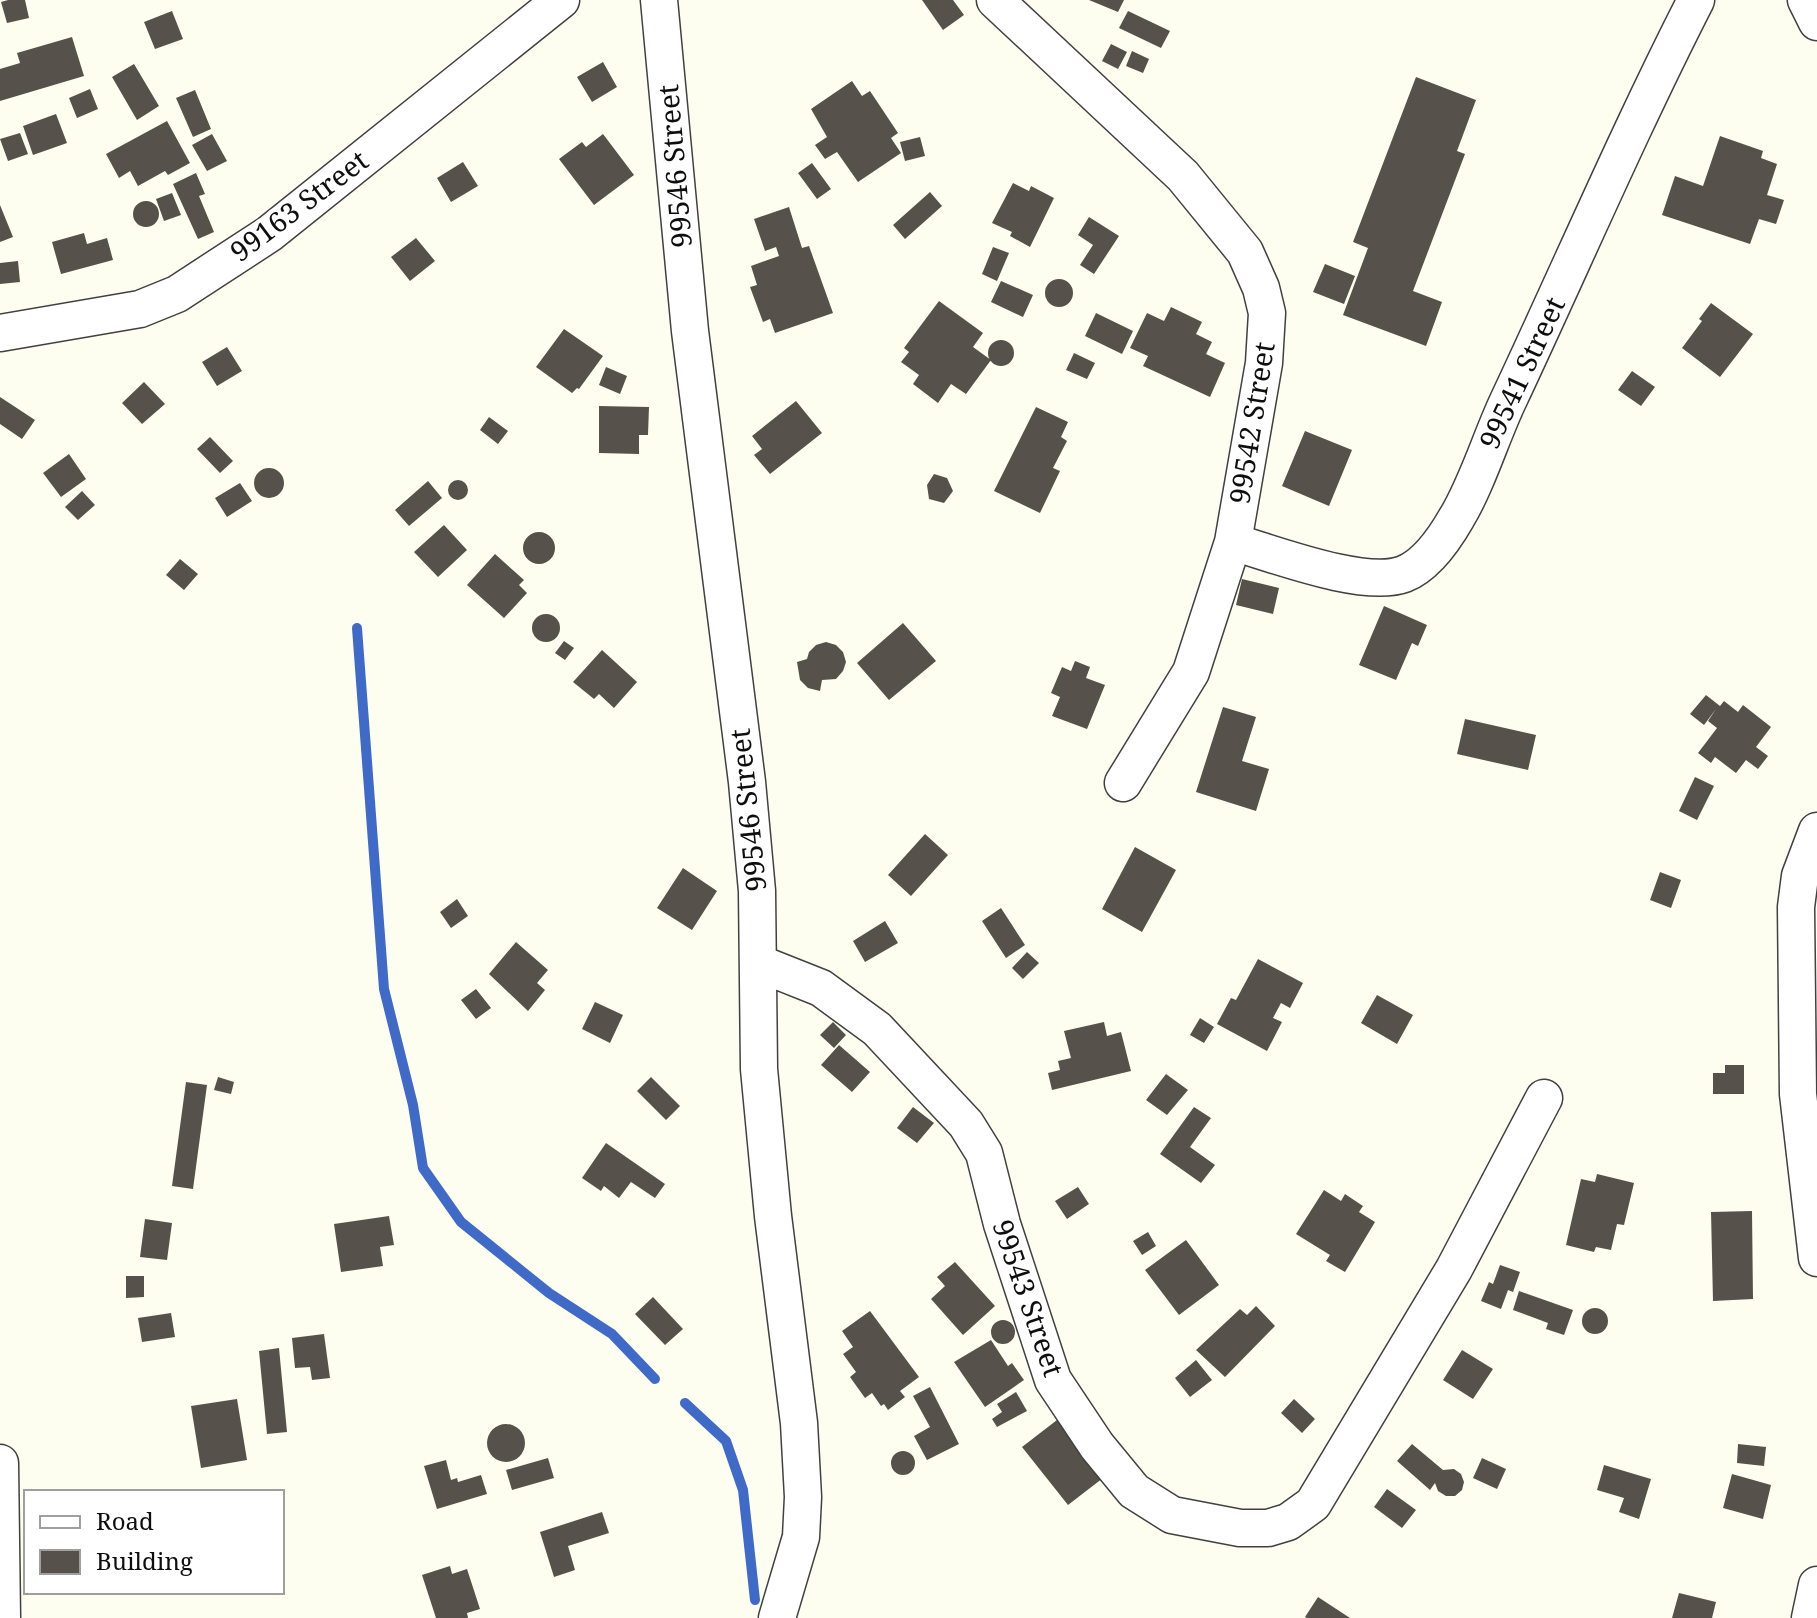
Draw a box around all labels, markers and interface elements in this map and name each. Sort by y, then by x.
street label: 99546 Street [648,83,700,249]
street label: 99163 Street [222,141,375,270]
street label: 99541 Street [1469,290,1573,455]
street label: 99542 Street [1219,339,1283,507]
street label: 99546 Street [720,727,774,893]
street label: 99543 Street [984,1214,1074,1381]
legend [24,1490,284,1594]
text: Road [96,1504,154,1537]
text: Building [96,1544,193,1577]

